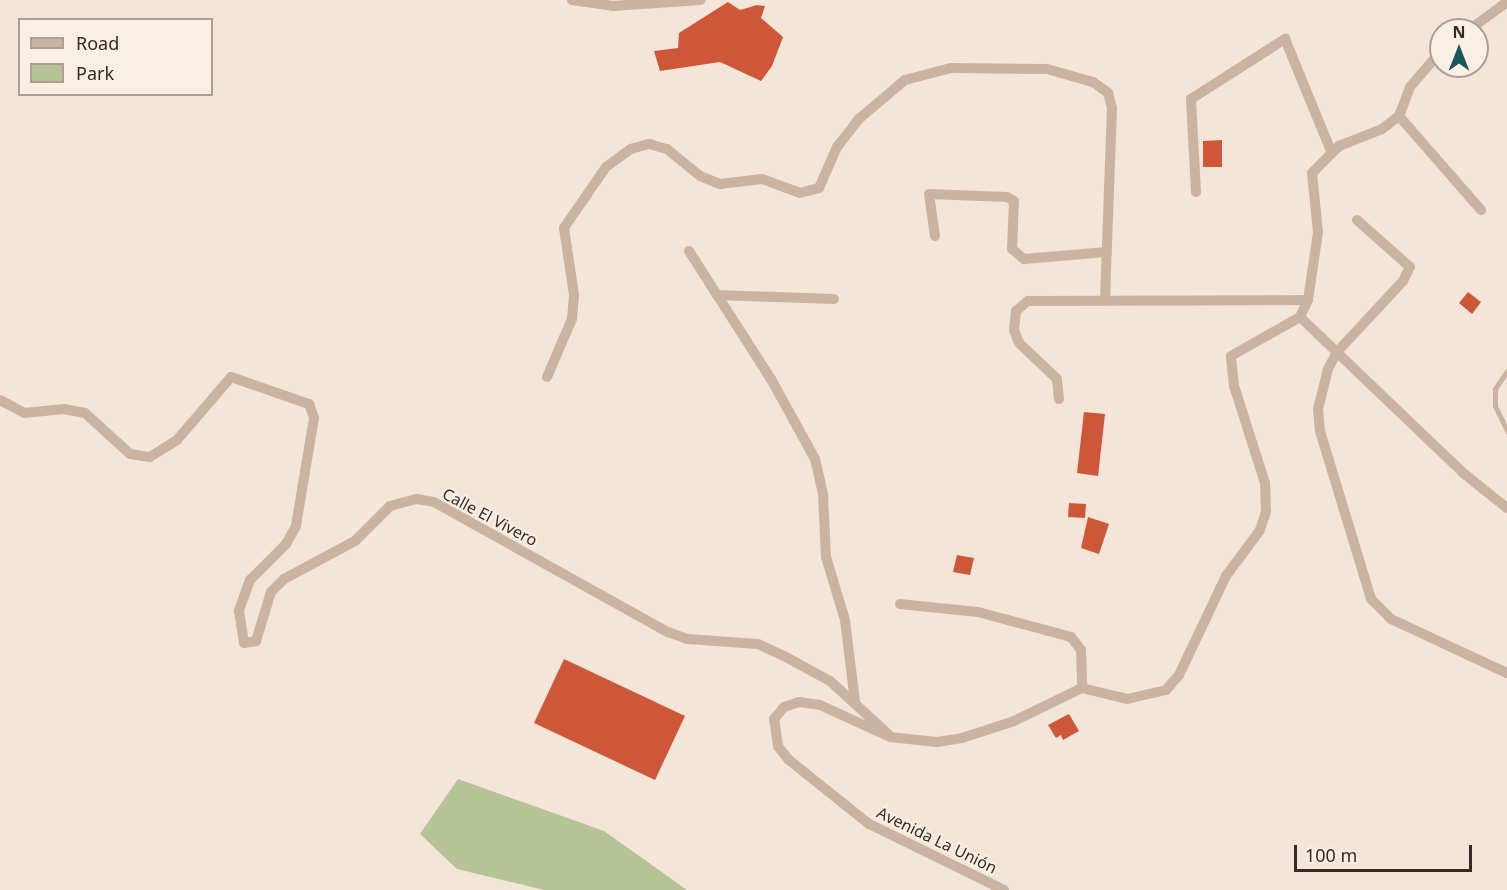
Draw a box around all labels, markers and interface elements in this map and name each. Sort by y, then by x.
legend [18,18,213,96]
north arrow [1429,18,1489,78]
text: N [1452,21,1466,43]
text: Road [76,31,119,55]
text: Park [76,61,114,85]
street label: Calle El Vivero [439,484,541,550]
street label: Avenida La Unión [874,803,1000,877]
scale bar [1297,833,1476,871]
text: 100 m [1305,843,1357,867]

